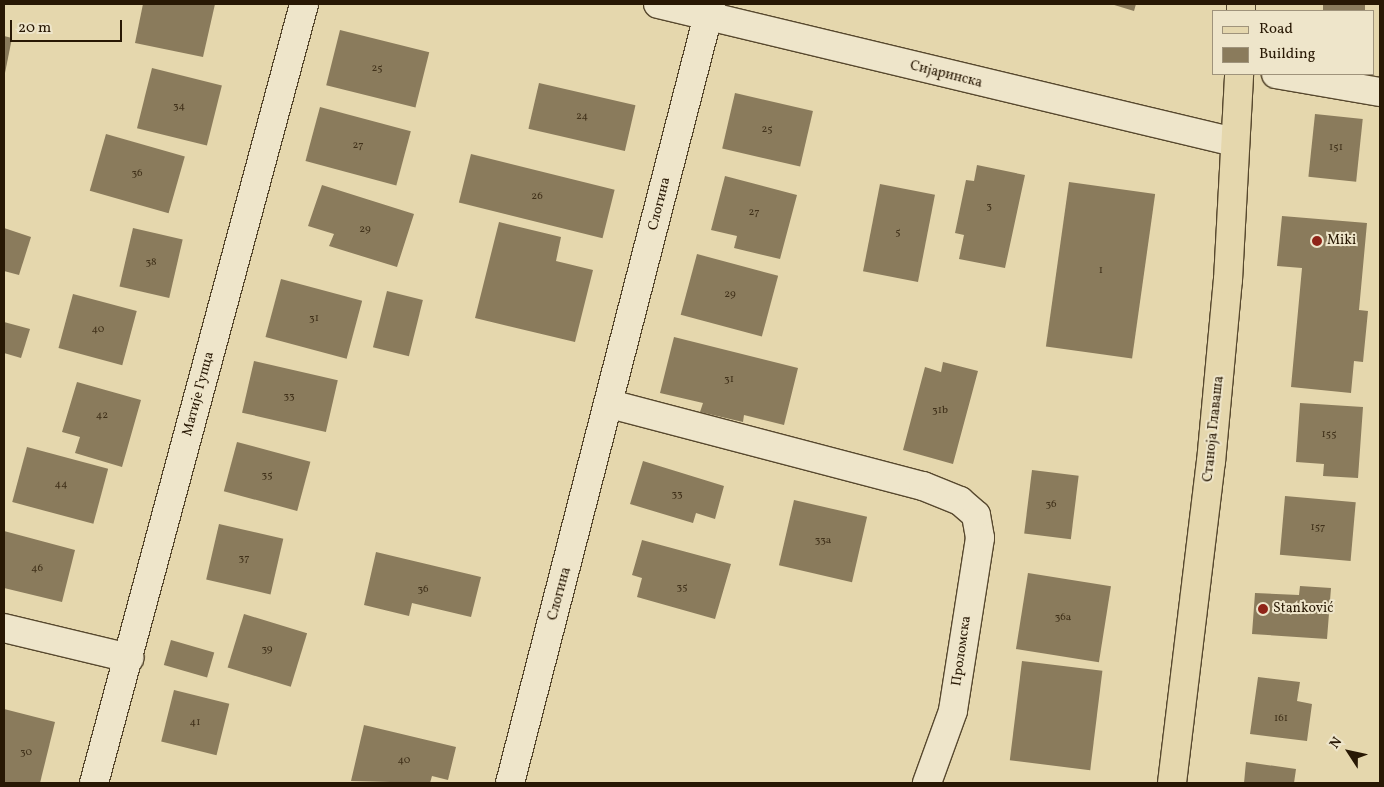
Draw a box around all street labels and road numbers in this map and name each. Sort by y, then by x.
street label: Сијаринска [908,58,984,92]
street label: Слогина [645,176,675,232]
street label: Матије Гупца [180,350,218,438]
street label: Станоја Главаша [1200,375,1228,483]
street label: Слогина [545,566,575,622]
street label: Проломска [949,615,975,687]

